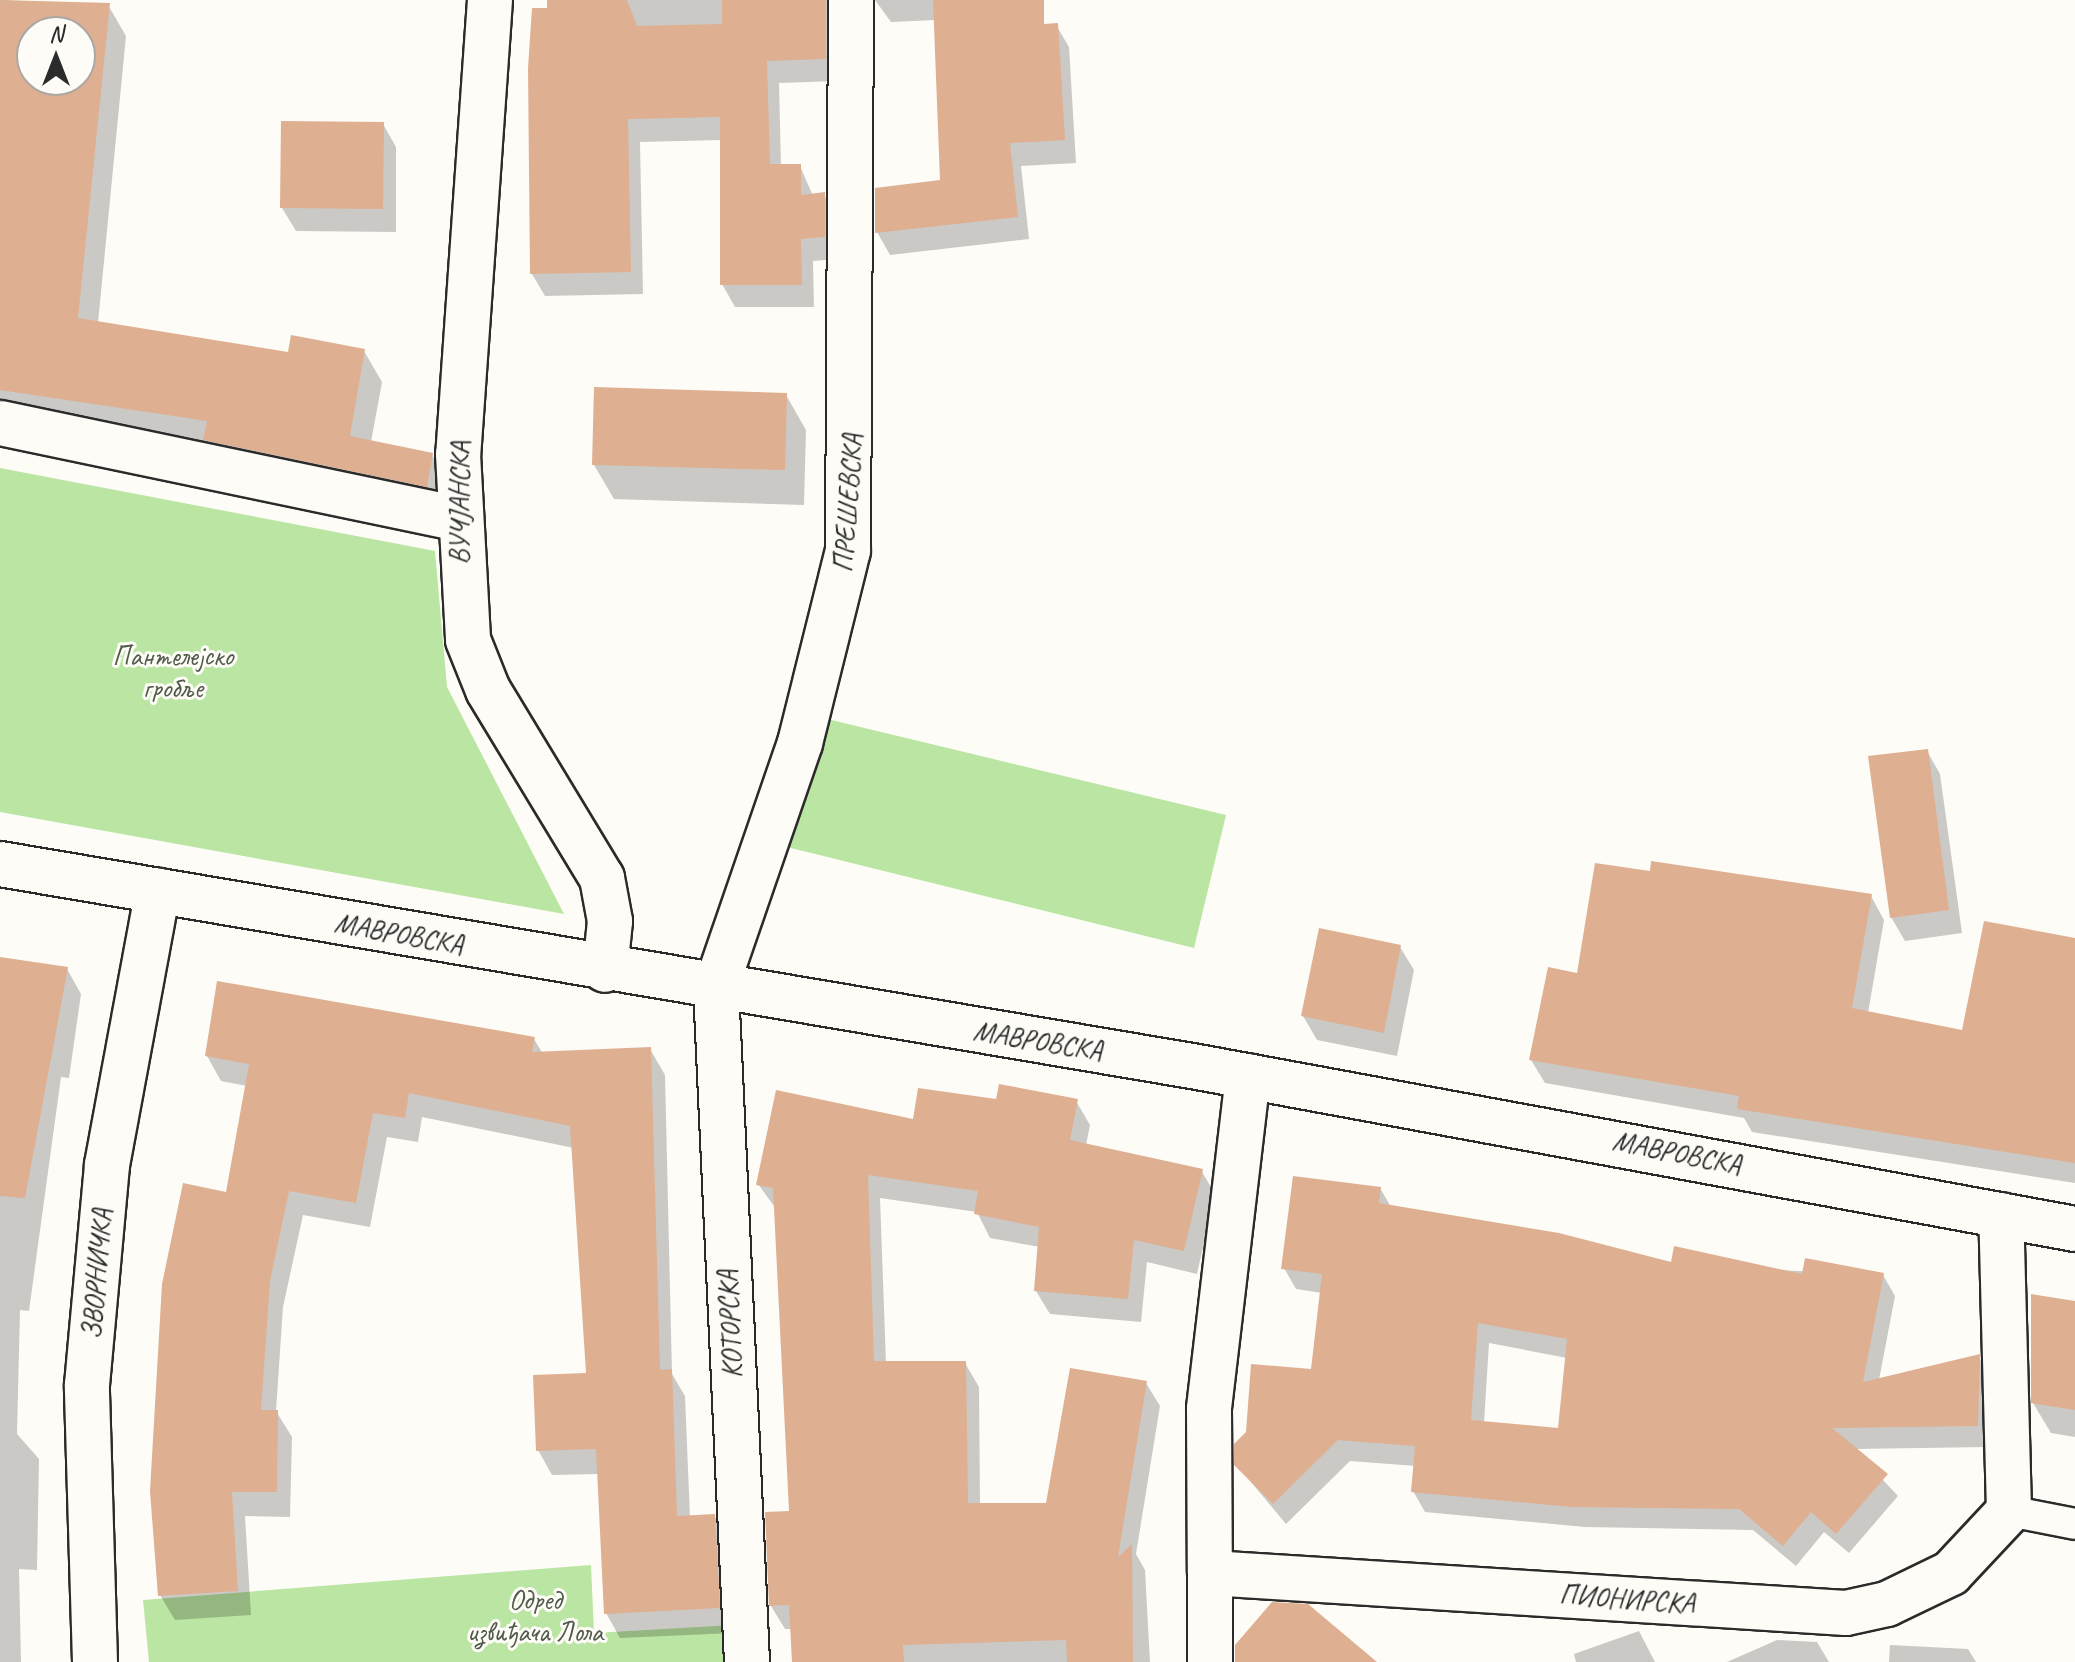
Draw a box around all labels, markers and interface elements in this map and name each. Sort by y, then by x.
north arrow [16,16,96,96]
text: N [49,20,63,48]
street label: ПРЕШЕВСКА [826,432,870,574]
street label: ВУЧЈАНСКА [443,441,477,565]
park label: Пантелејско гробље [113,639,233,705]
street label: МАВРОВСКА [332,906,466,962]
street label: МАВРОВСКА [971,1014,1105,1068]
street label: МАВРОВСКА [1610,1124,1744,1182]
street label: ЗВОРНИЧКА [75,1207,119,1341]
street label: КОТОРСКА [710,1269,750,1379]
street label: ПИОНИРСКА [1558,1578,1696,1620]
park label: Одред извиђача Лола [467,1583,603,1649]

